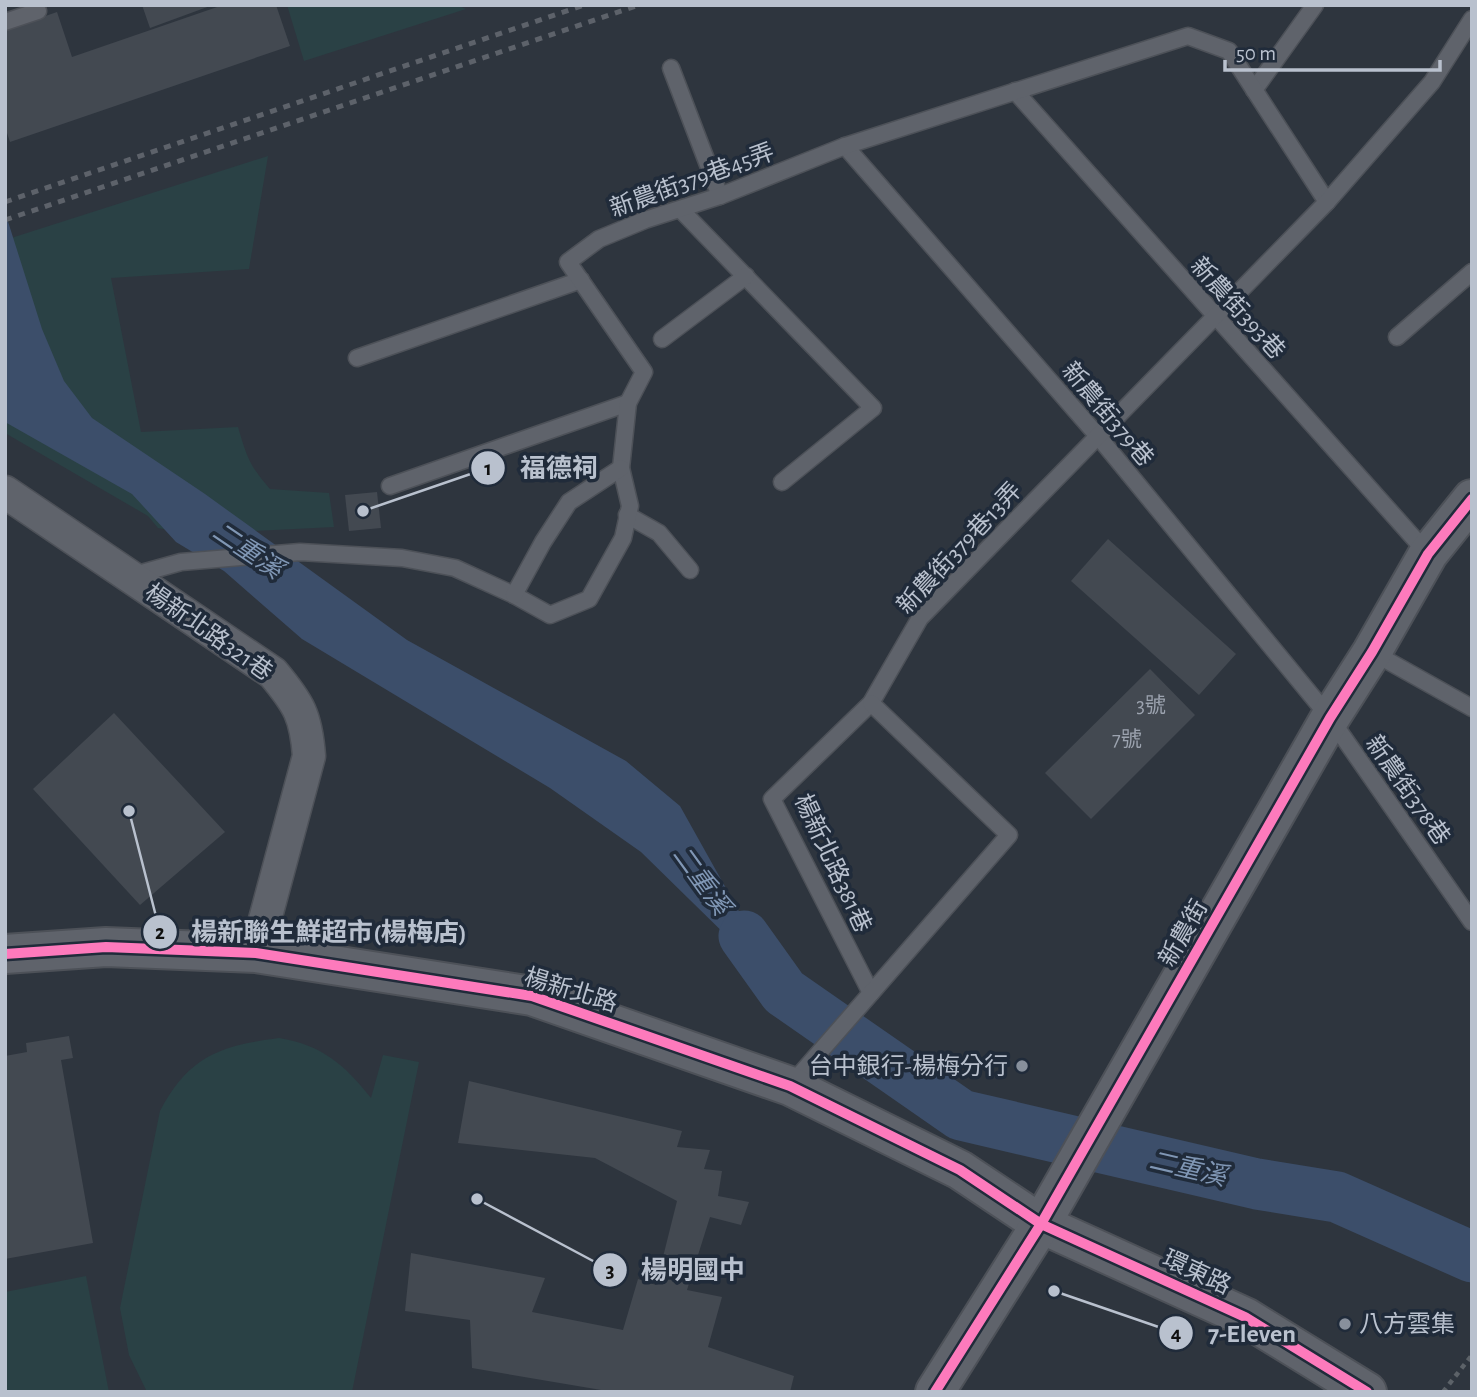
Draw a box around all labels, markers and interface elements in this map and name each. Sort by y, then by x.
scale bar [1225,28,1440,72]
text: 50 m [1236,43,1276,64]
street label: 新農街379巷45弄 [606,138,778,222]
street label: 新農街393巷 [1186,252,1290,364]
street label: 新農街379巷 [1057,357,1159,471]
callout: 福德祠 [471,445,612,492]
text: 福德祠 [520,454,598,482]
text: 1 [484,458,492,479]
street label: 新農街379巷13弄 [892,477,1026,619]
water label: 二重溪 [208,517,291,586]
street label: 楊新北路321巷 [140,579,278,685]
house number: 3號 [1136,694,1166,716]
house number: 7號 [1112,728,1142,750]
street label: 新農街378巷 [1361,730,1455,850]
street label: 楊新北路381巷 [790,790,876,936]
water label: 二重溪 [668,841,738,923]
street label: 新農街 [1154,895,1212,971]
callout: 楊新聯生鮮超市(楊梅店) [143,908,481,955]
text: 楊新聯生鮮超市(楊梅店) [191,918,467,946]
text: 2 [155,922,165,943]
street label: 楊新北路 [521,964,621,1016]
place label: 台中銀行-楊梅分行 [809,1053,1008,1079]
marker: 台中銀行-楊梅分行 [1014,1058,1030,1074]
water label: 二重溪 [1147,1147,1233,1191]
street label: 環東路 [1159,1245,1235,1299]
callout: 楊明國中 [592,1247,759,1294]
text: 楊明國中 [641,1256,745,1284]
text: 3 [605,1260,615,1281]
callout: 7-Eleven [1159,1309,1310,1356]
place label: 八方雲集 [1359,1311,1455,1337]
marker: 八方雲集 [1337,1316,1353,1332]
text: 7-Eleven [1208,1321,1296,1347]
text: 4 [1171,1323,1181,1344]

